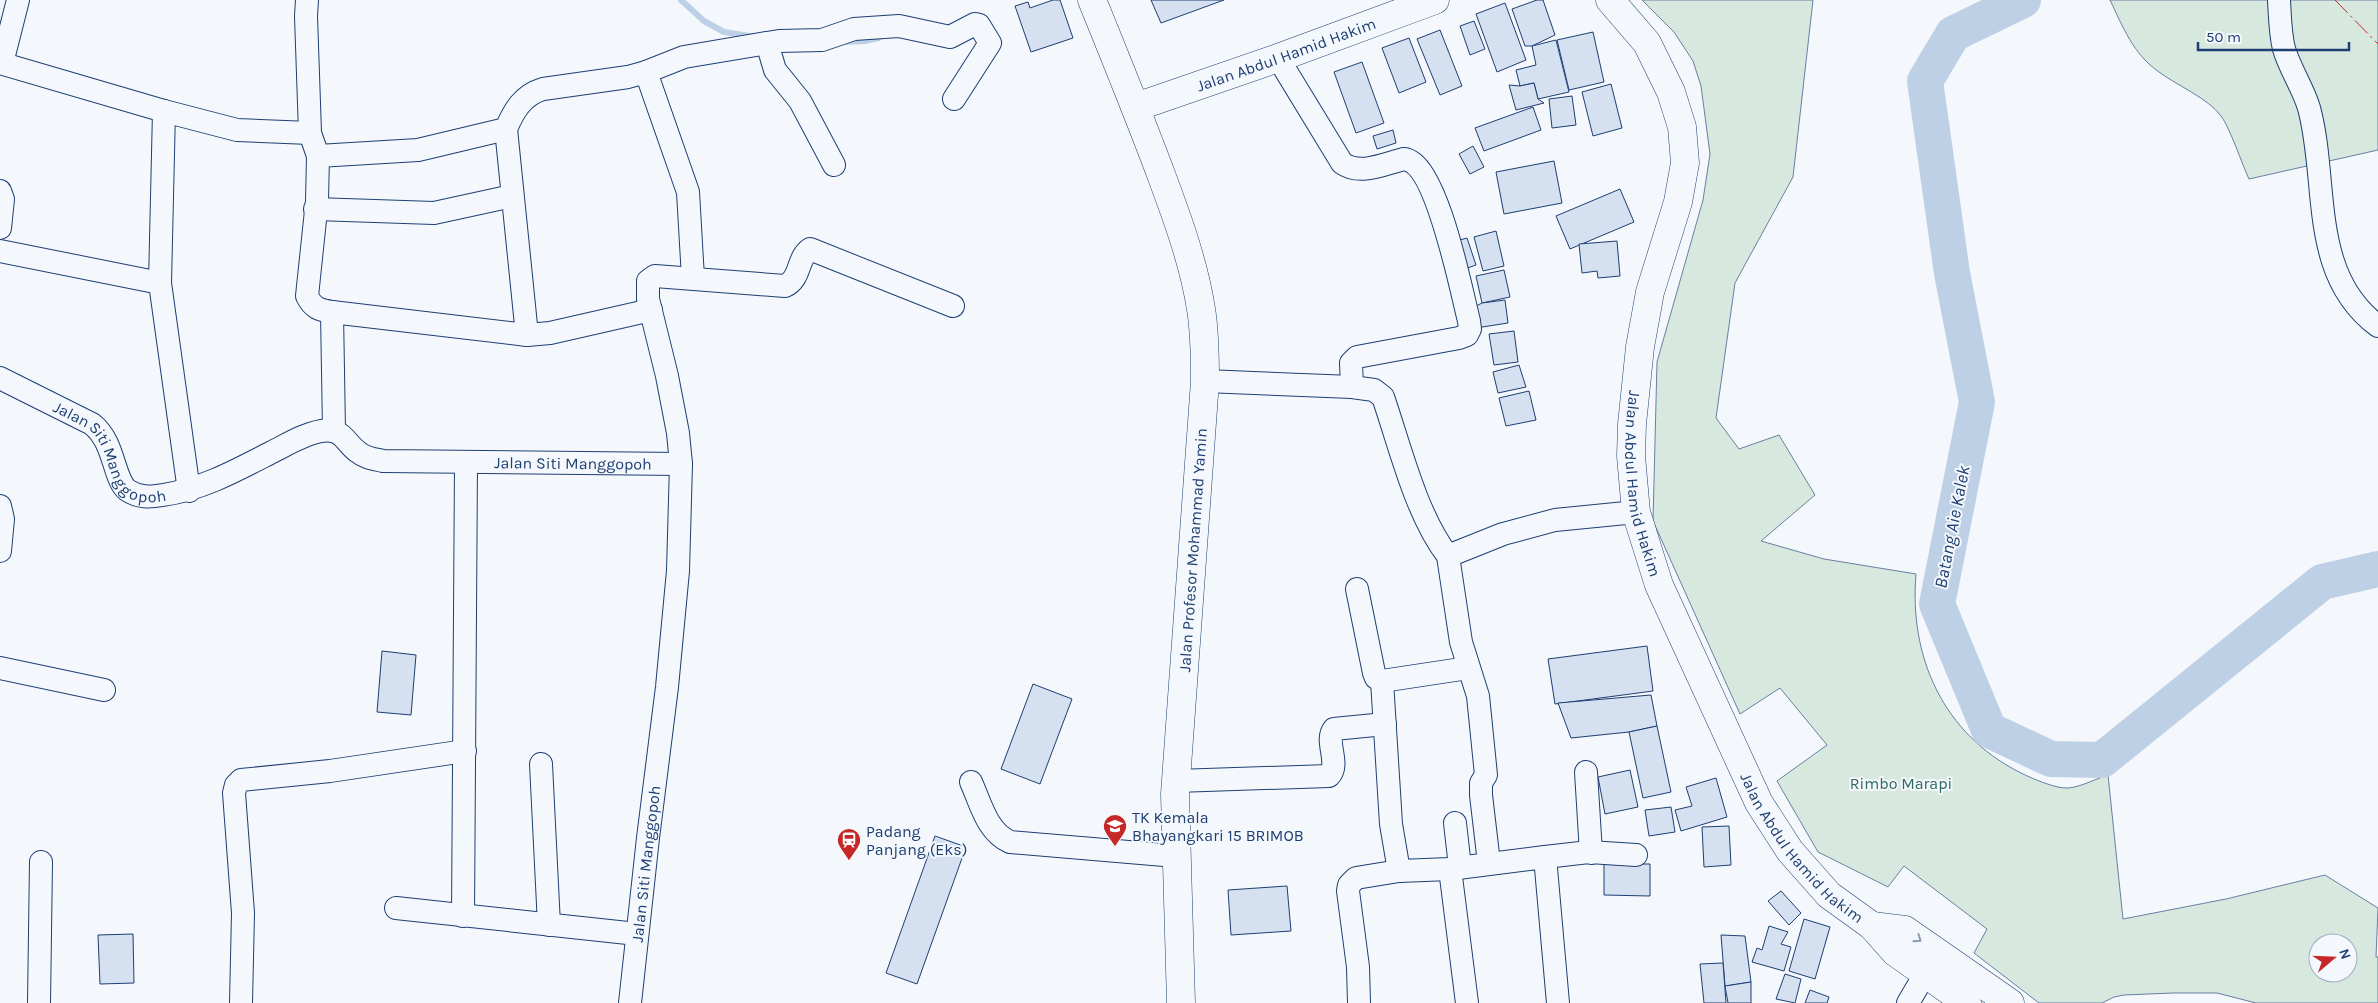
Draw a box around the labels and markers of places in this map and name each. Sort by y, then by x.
place label: TK Kemala Bhayangkari 15 BRIMOB [1132,808,1304,845]
school or university icon: TK Kemala Bhayangkari 15 BRIMOB [1102,813,1128,847]
place label: Padang Panjang (Eks) [866,822,967,859]
station icon: Padang Panjang (Eks) [836,827,862,861]

